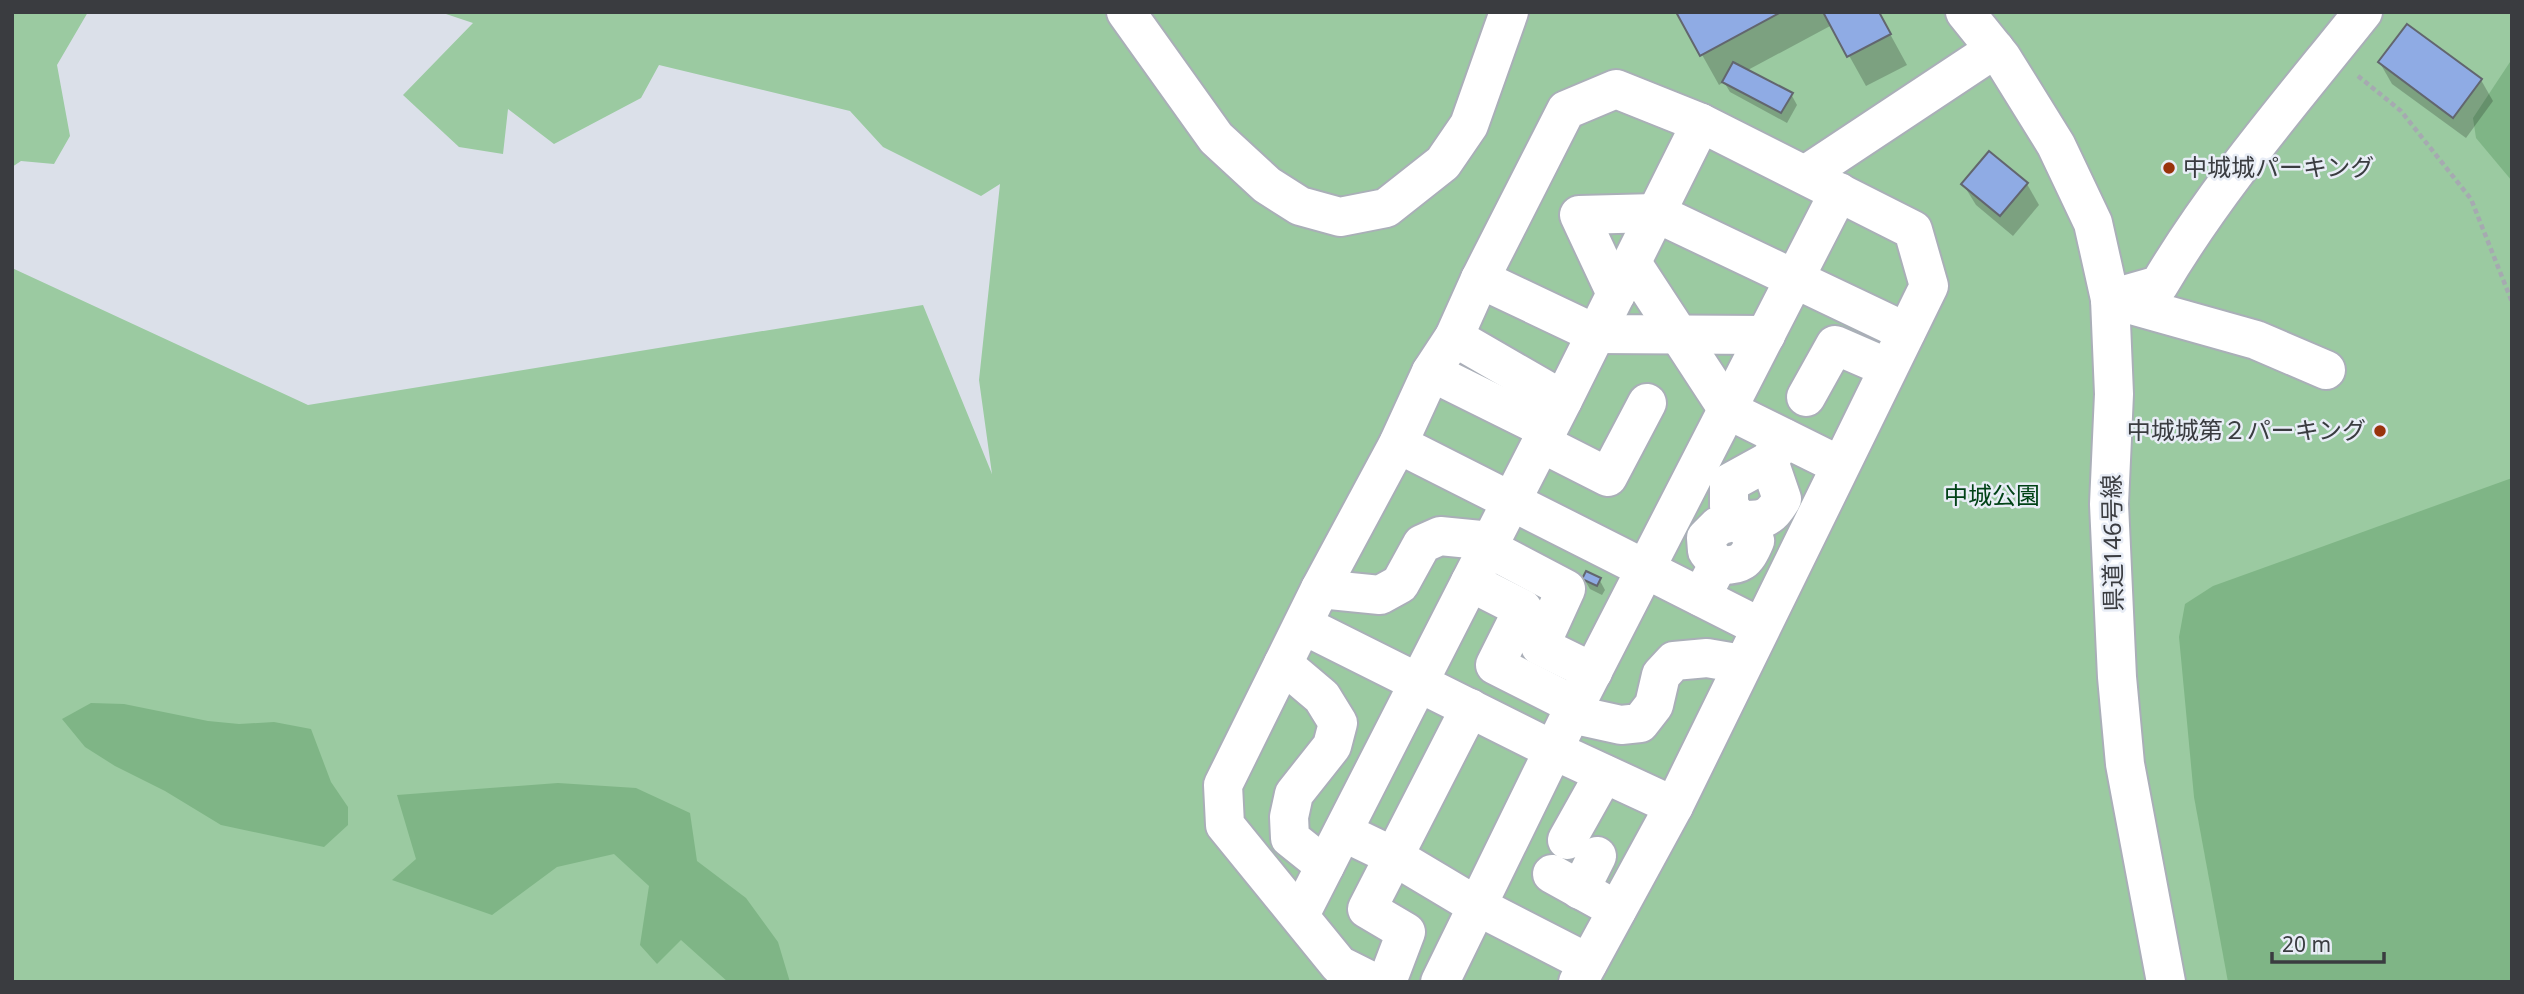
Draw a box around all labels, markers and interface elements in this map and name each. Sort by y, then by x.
place label: 中城城パーキング [2183,150,2374,183]
marker: 中城城パーキング [2161,160,2177,176]
place label: 中城城第２パーキング [2127,413,2366,446]
marker: 中城城第２パーキング [2372,423,2388,439]
street label: 県道146号線 [2094,474,2129,612]
park label: 中城公園 [1944,478,2040,511]
scale bar [2272,920,2384,964]
text: 20 m [2282,930,2331,958]

